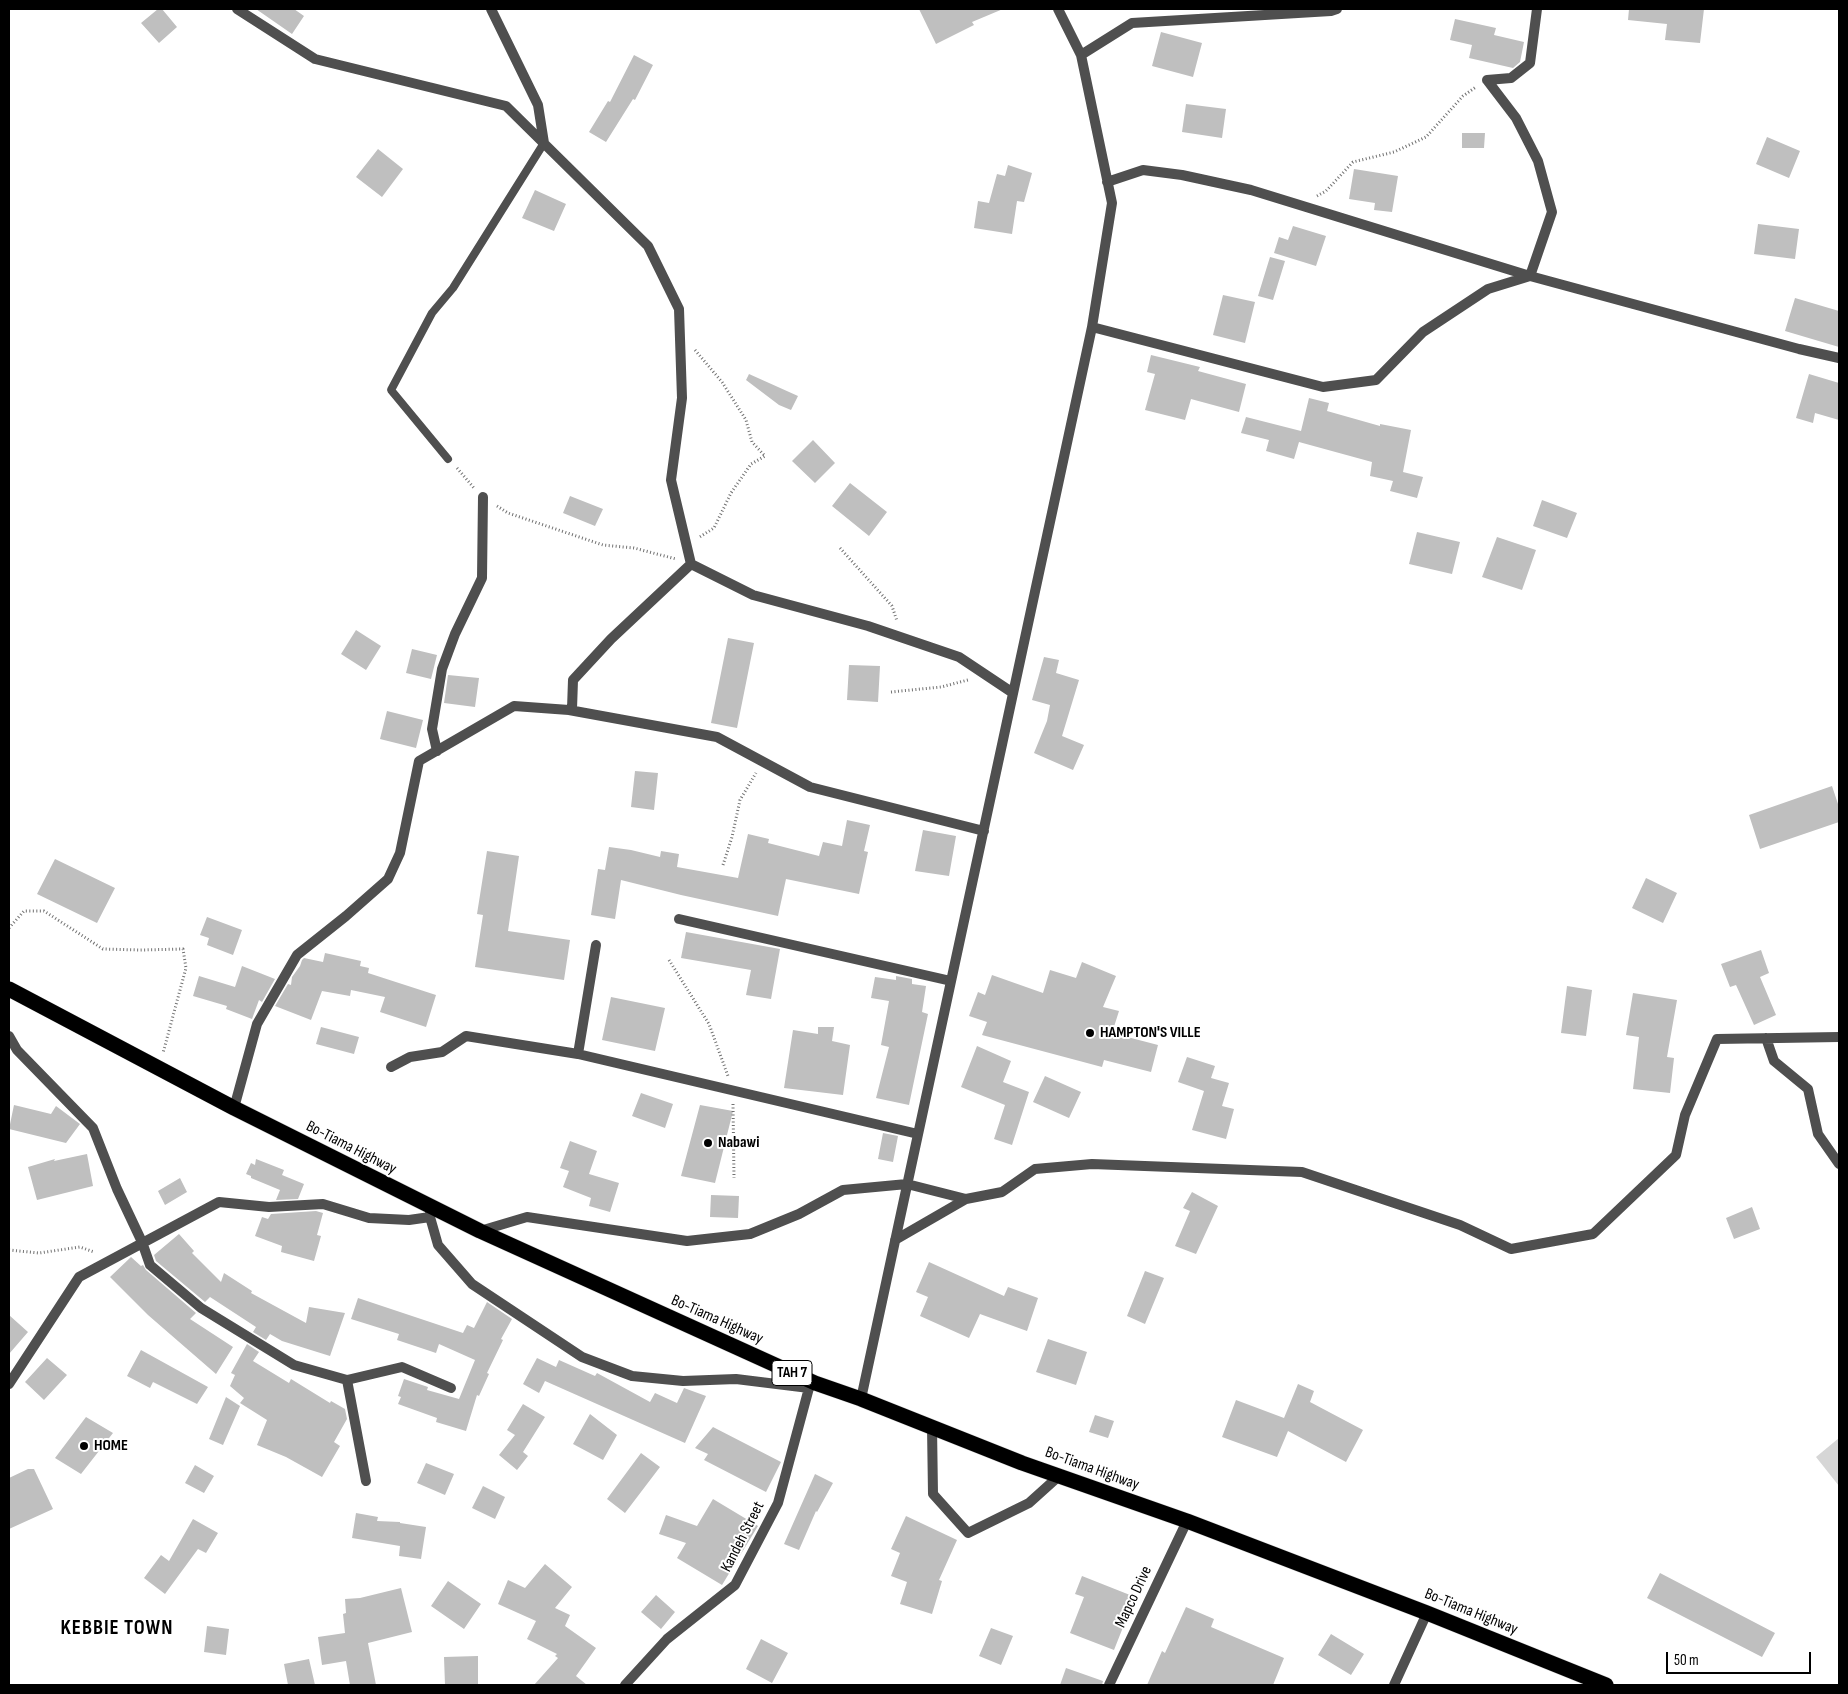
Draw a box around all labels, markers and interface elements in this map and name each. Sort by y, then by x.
place label: HAMPTON'S VILLE [1100,1023,1201,1043]
marker: HAMPTON'S VILLE [1084,1027,1096,1039]
street label: Bo-Tiama Highway [303,1117,399,1179]
place label: Nabawi [718,1133,759,1153]
marker: Nabawi [702,1137,714,1149]
street label: Bo-Tiama Highway [668,1291,766,1349]
road number: TAH 7 [772,1360,812,1386]
place label: HOME [94,1436,128,1456]
marker: HOME [78,1440,90,1452]
street label: Bo-Tiama Highway [1042,1443,1142,1495]
street label: Kandeh Street [717,1499,769,1575]
street label: Mapco Drive [1111,1563,1157,1631]
street label: Bo-Tiama Highway [1422,1585,1520,1639]
district label: KEBBIE TOWN [59,1616,175,1642]
scale bar [1668,1642,1813,1674]
text: 50 m [1674,1651,1699,1670]

